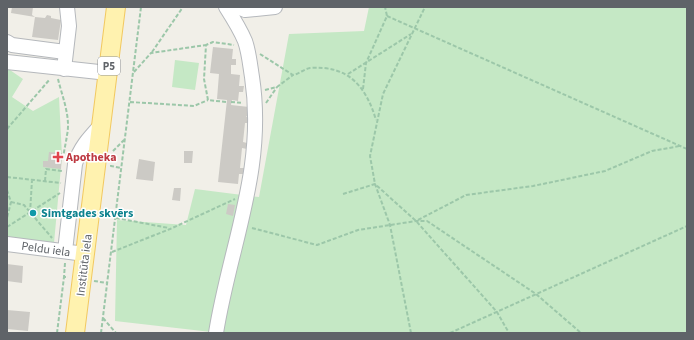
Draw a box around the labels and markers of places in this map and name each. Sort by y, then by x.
place label: Apotheka [65,149,117,166]
marker: Apotheka [53,152,63,162]
place label: Simtgades skvērs [41,205,133,222]
marker: Simtgades skvērs [28,208,38,218]

